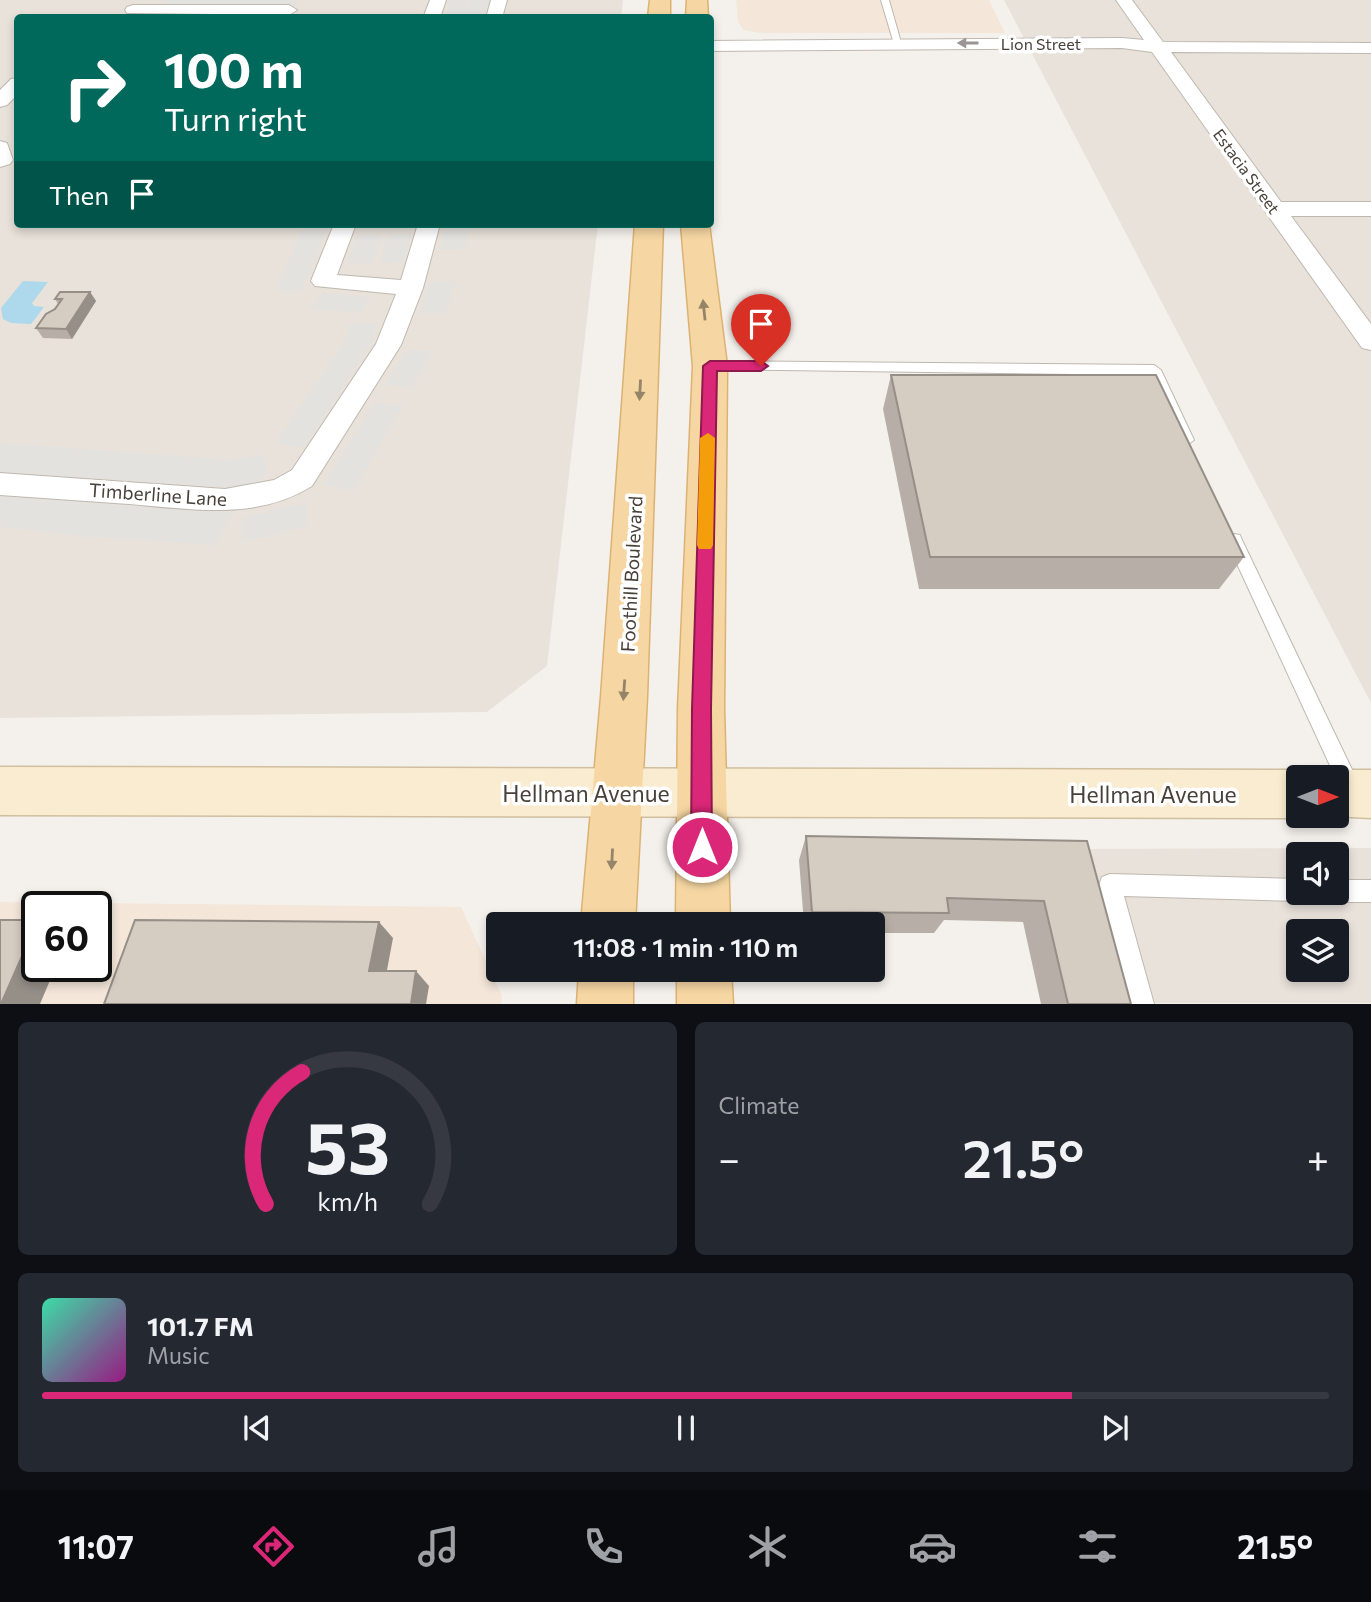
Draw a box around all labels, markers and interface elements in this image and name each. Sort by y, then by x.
street label: Lion Street [1001,34,1082,53]
one-way arrow [957,37,979,49]
text: 100 m [164,38,303,98]
icon: right [49,42,140,133]
text: Turn right [164,98,307,138]
street label: Estacia Street [1210,125,1284,218]
icon: arrive [123,175,161,213]
text: Then [49,179,109,210]
pin [731,294,791,366]
one-way arrow [698,298,709,320]
icon: arrive [742,305,780,343]
one-way arrow [634,379,645,401]
street label: Timberline Lane [88,478,228,510]
street label: Foothill Boulevard [615,495,647,653]
one-way arrow [618,679,629,701]
north arrow [1286,765,1349,828]
map controls [1286,765,1349,982]
street label: Hellman Avenue [502,779,670,807]
street label: Hellman Avenue [1069,780,1237,808]
position arrow [665,810,739,884]
button: sound [1286,842,1349,905]
one-way arrow [606,848,617,870]
speed limit sign: 60 [21,891,112,982]
button: layers [1286,919,1349,982]
text: 11:08 · 1 min · 110 m [573,931,798,962]
text: Climate [719,1091,800,1119]
text: 53 [305,1101,390,1190]
text: 21.5° [963,1125,1084,1189]
text: − [719,1134,740,1181]
text: + [1307,1134,1329,1181]
text: km/h [317,1186,378,1216]
text: 101.7 FM [147,1310,254,1341]
text: Music [147,1341,210,1369]
icon: previous [238,1409,276,1447]
icon: pause [667,1409,705,1447]
icon: next [1096,1409,1134,1447]
icon: directions [249,1522,298,1571]
icon: music [414,1522,463,1571]
icon: phone [579,1522,628,1571]
icon: climate [743,1522,792,1571]
icon: car [908,1522,957,1571]
icon: filters [1073,1522,1122,1571]
text: 11:07 [58,1526,134,1566]
text: 21.5° [1237,1526,1313,1566]

